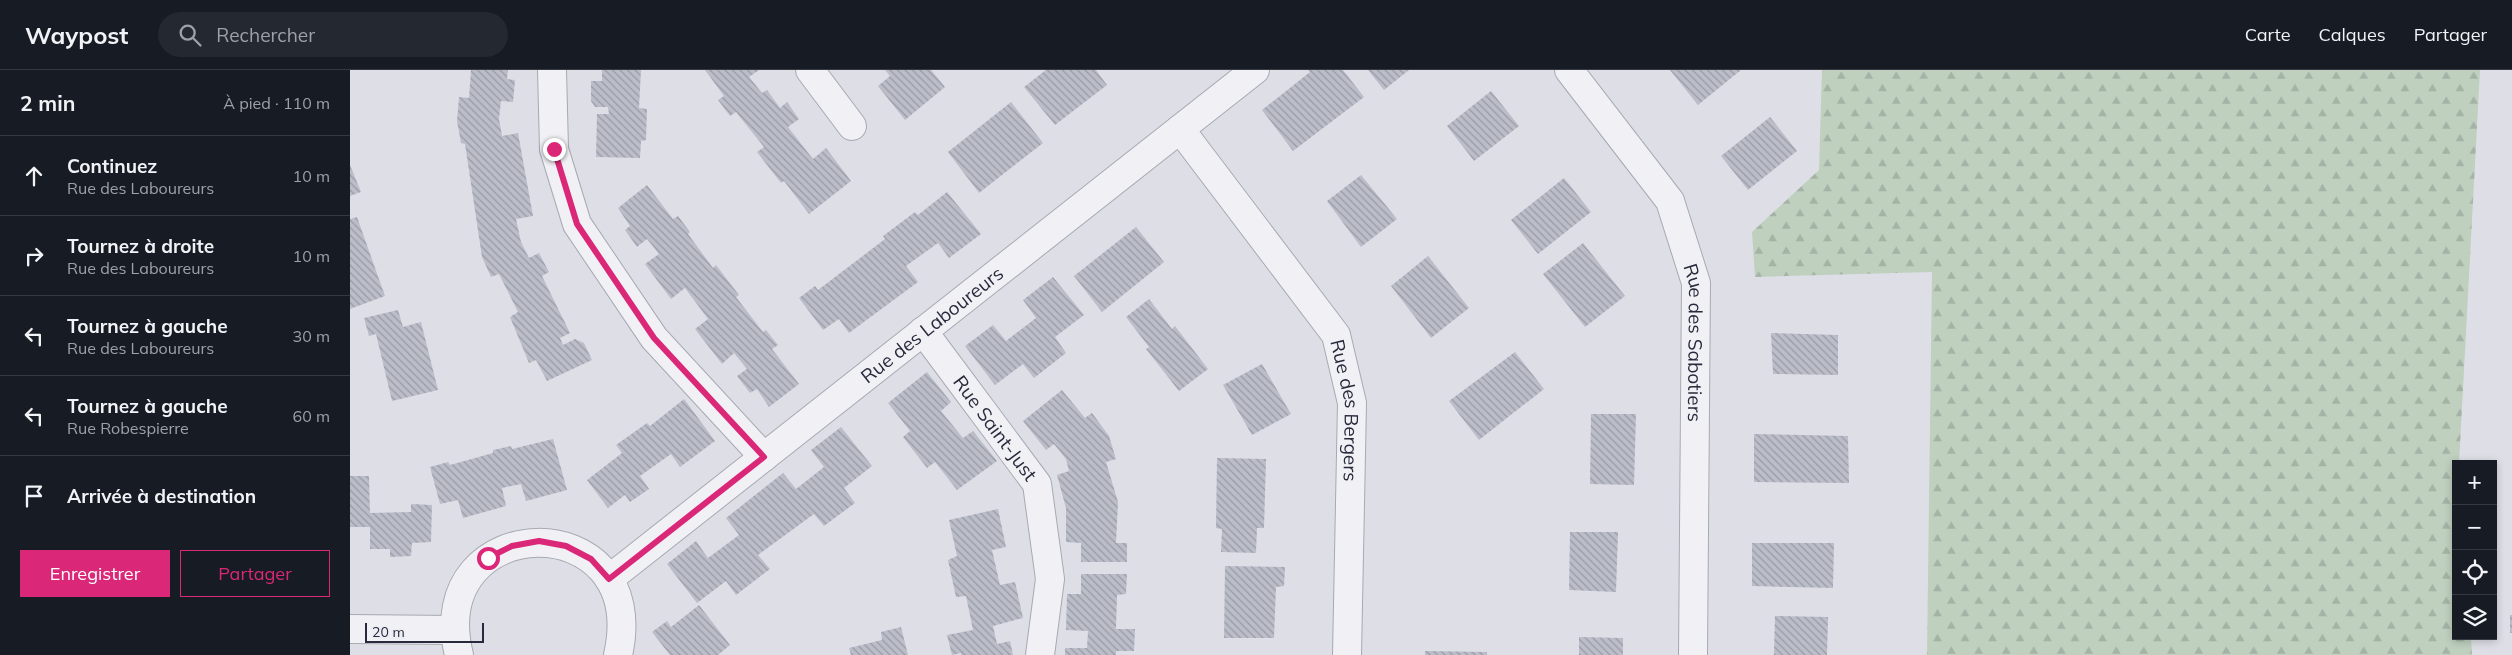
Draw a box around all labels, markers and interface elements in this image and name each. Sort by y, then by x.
search box [158,12,508,57]
text: Waypost [25,20,128,50]
icon: search [176,21,204,49]
text: Rechercher [216,23,315,47]
text: Carte [2245,23,2291,46]
text: Calques [2319,23,2386,46]
text: Partager [2414,23,2487,46]
text: 2 min [20,90,75,116]
text: À pied · 110 m [223,93,330,113]
route end [543,138,566,161]
text: Continuez [67,154,157,178]
icon: ahead [20,162,48,190]
text: 10 m [293,166,330,186]
text: Rue des Laboureurs [67,178,214,198]
text: Tournez à droite [67,234,214,258]
icon: right [20,242,48,270]
text: 10 m [293,246,330,266]
text: Rue des Laboureurs [67,258,214,278]
street label: Rue des Sabotiers [1679,260,1709,422]
street label: Rue des Laboureurs [856,261,1008,388]
text: Tournez à gauche [67,314,228,338]
icon: left [20,322,48,350]
text: 30 m [293,326,330,346]
street label: Rue des Bergers [1325,337,1364,482]
text: Rue des Laboureurs [67,338,214,358]
street label: Rue Saint-Just [948,370,1043,486]
text: Tournez à gauche [67,394,228,418]
icon: left [20,402,48,430]
text: 60 m [293,406,330,426]
text: Rue Robespierre [67,418,189,438]
map controls [2452,460,2497,640]
button: + [2452,460,2497,505]
icon: arrive [20,482,48,510]
text: Arrivée à destination [67,484,256,508]
button: − [2452,505,2497,550]
route start [477,547,500,570]
button: Enregistrer [20,550,170,597]
button: Partager [180,550,330,597]
button: locate [2452,550,2497,595]
button: layers [2452,595,2497,640]
scale bar [365,620,484,643]
text: 20 m [372,623,405,641]

